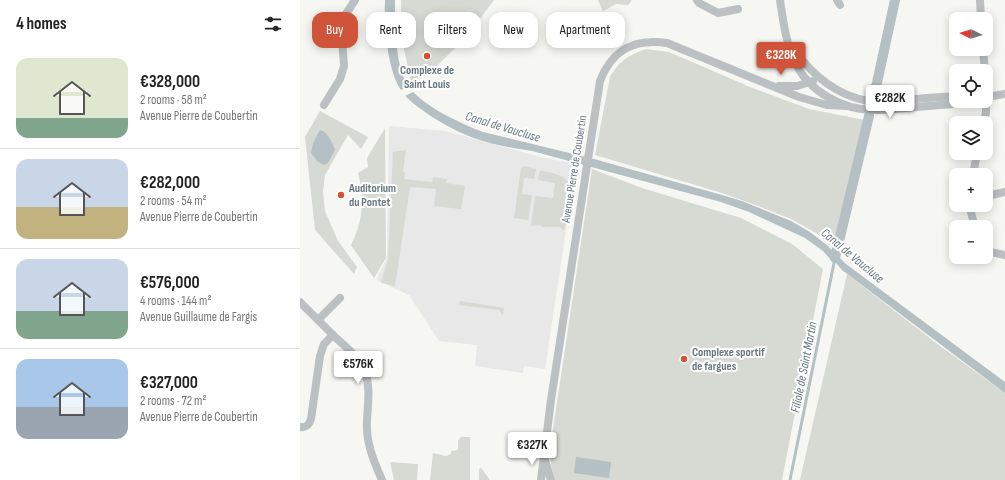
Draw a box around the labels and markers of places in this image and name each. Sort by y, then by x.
pin: €328K [753,42,809,76]
marker: Complexe de Saint Louis [422,51,432,61]
place label: Complexe de Saint Louis [400,63,454,92]
pin: €282K [862,85,918,119]
place label: Auditorium du Pontet [348,181,396,210]
marker: Auditorium du Pontet [336,190,346,200]
place label: Complexe sportif de fargues [692,345,765,374]
pin: €576K [330,351,386,385]
marker: Complexe sportif de fargues [679,354,689,364]
pin: €327K [504,432,560,466]

